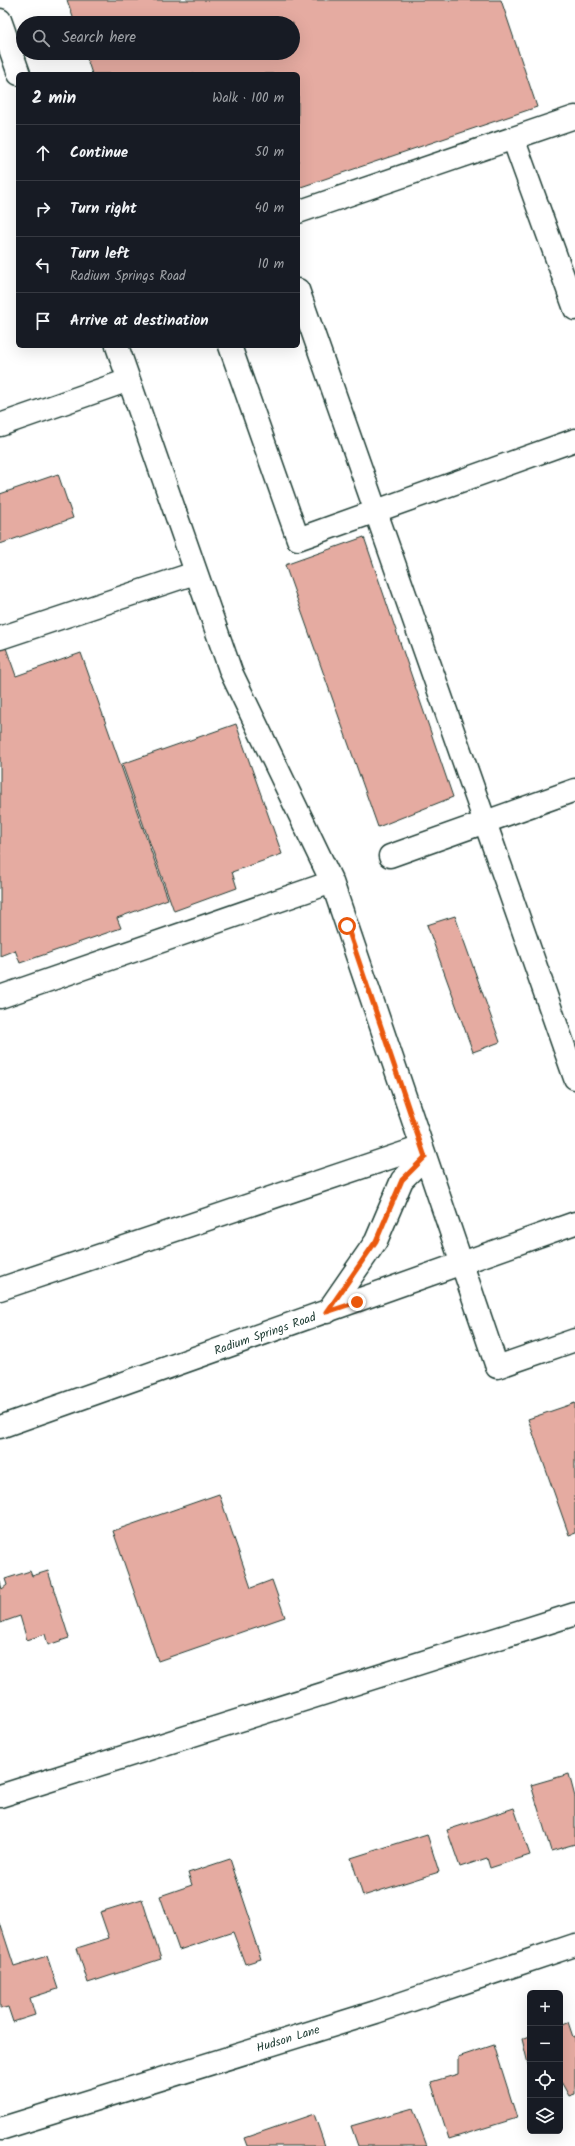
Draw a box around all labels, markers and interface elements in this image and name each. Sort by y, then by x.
search box [16,16,300,60]
text: Search here [62,26,136,50]
icon: search [30,27,52,49]
text: 2 min [32,85,76,112]
text: Walk · 100 m [212,88,284,109]
text: Continue [70,141,128,165]
icon: ahead [32,142,54,164]
text: 50 m [255,142,284,163]
text: Turn right [70,197,137,221]
icon: right [32,198,54,220]
text: 40 m [255,198,284,219]
text: Turn left [70,242,130,266]
icon: left [32,254,54,276]
text: 10 m [258,254,284,275]
text: Radium Springs Road [70,266,186,287]
text: Arrive at destination [70,309,209,333]
icon: arrive [32,310,54,332]
route start [338,917,356,935]
route end [348,1293,366,1311]
street label: Radium Springs Road [211,1307,319,1360]
map controls [527,1990,563,2134]
button: + [527,1990,563,2026]
street label: Hudson Lane [254,2020,323,2058]
button: − [527,2026,563,2062]
button: locate [527,2062,563,2098]
button: layers [527,2098,563,2134]

